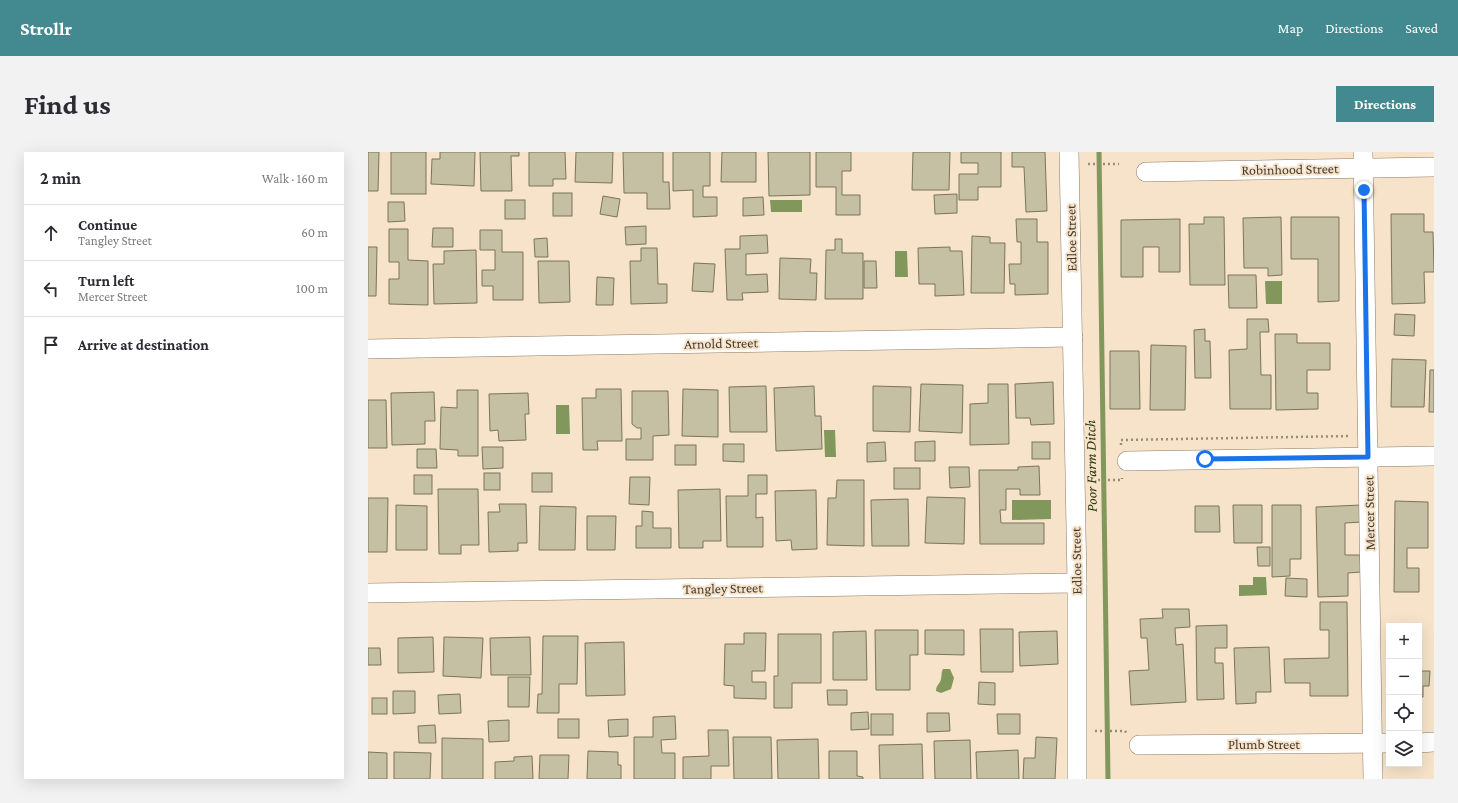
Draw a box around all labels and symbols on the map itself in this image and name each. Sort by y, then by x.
street label: Robinhood Street [1241,160,1339,178]
route end [1355,181,1373,199]
street label: Edloe Street [1062,204,1080,272]
street label: Arnold Street [684,334,758,352]
water label: Poor Farm Ditch [1082,420,1100,512]
route start [1196,450,1214,468]
street label: Mercer Street [1360,475,1378,551]
street label: Edloe Street [1067,527,1085,595]
street label: Tangley Street [683,579,763,597]
street label: Plumb Street [1228,736,1300,752]

